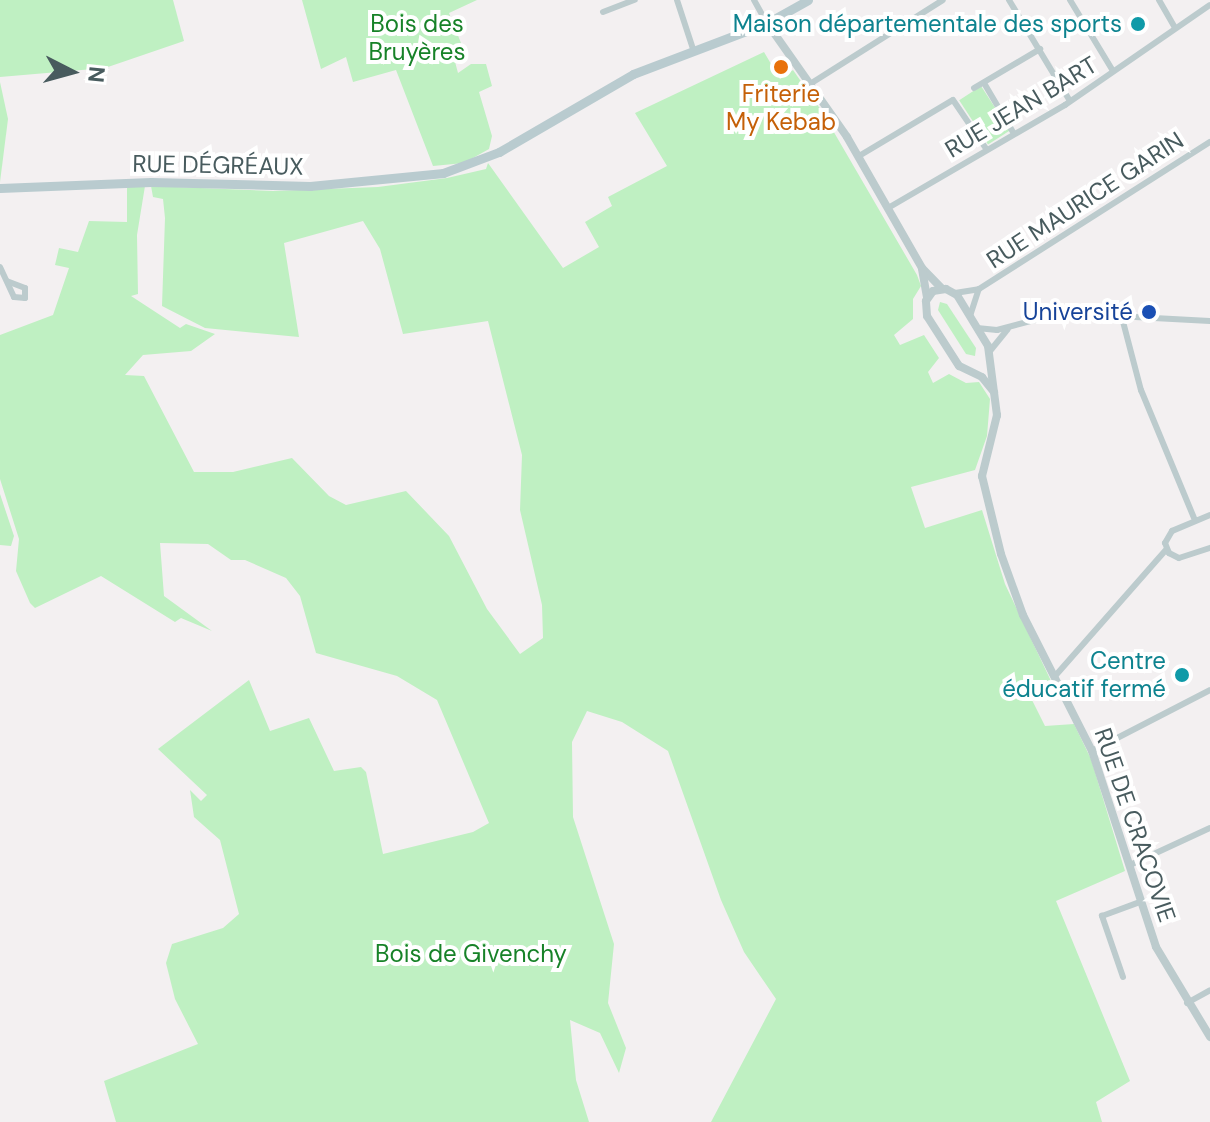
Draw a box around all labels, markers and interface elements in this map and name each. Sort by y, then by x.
park label: Bois des Bruyères [368,10,466,66]
place label: Maison départementale des sports [733,10,1122,38]
marker: Maison départementale des sports [1129,15,1147,33]
north arrow [32,32,112,112]
street label: RUE JEAN BART [940,50,1102,164]
marker: Friterie My Kebab [772,58,790,76]
text: N [81,65,112,84]
place label: Friterie My Kebab [726,80,836,136]
street label: RUE MAURICE GARIN [981,126,1189,274]
street label: RUE DÉGRÉAUX [132,149,304,181]
place label: Université [1023,298,1133,326]
marker: Université [1140,303,1158,321]
place label: Centre éducatif fermé [1002,647,1166,703]
marker: Centre éducatif fermé [1173,666,1191,684]
street label: RUE DE CRACOVIE [1088,724,1182,926]
park label: Bois de Givenchy [375,940,567,968]

